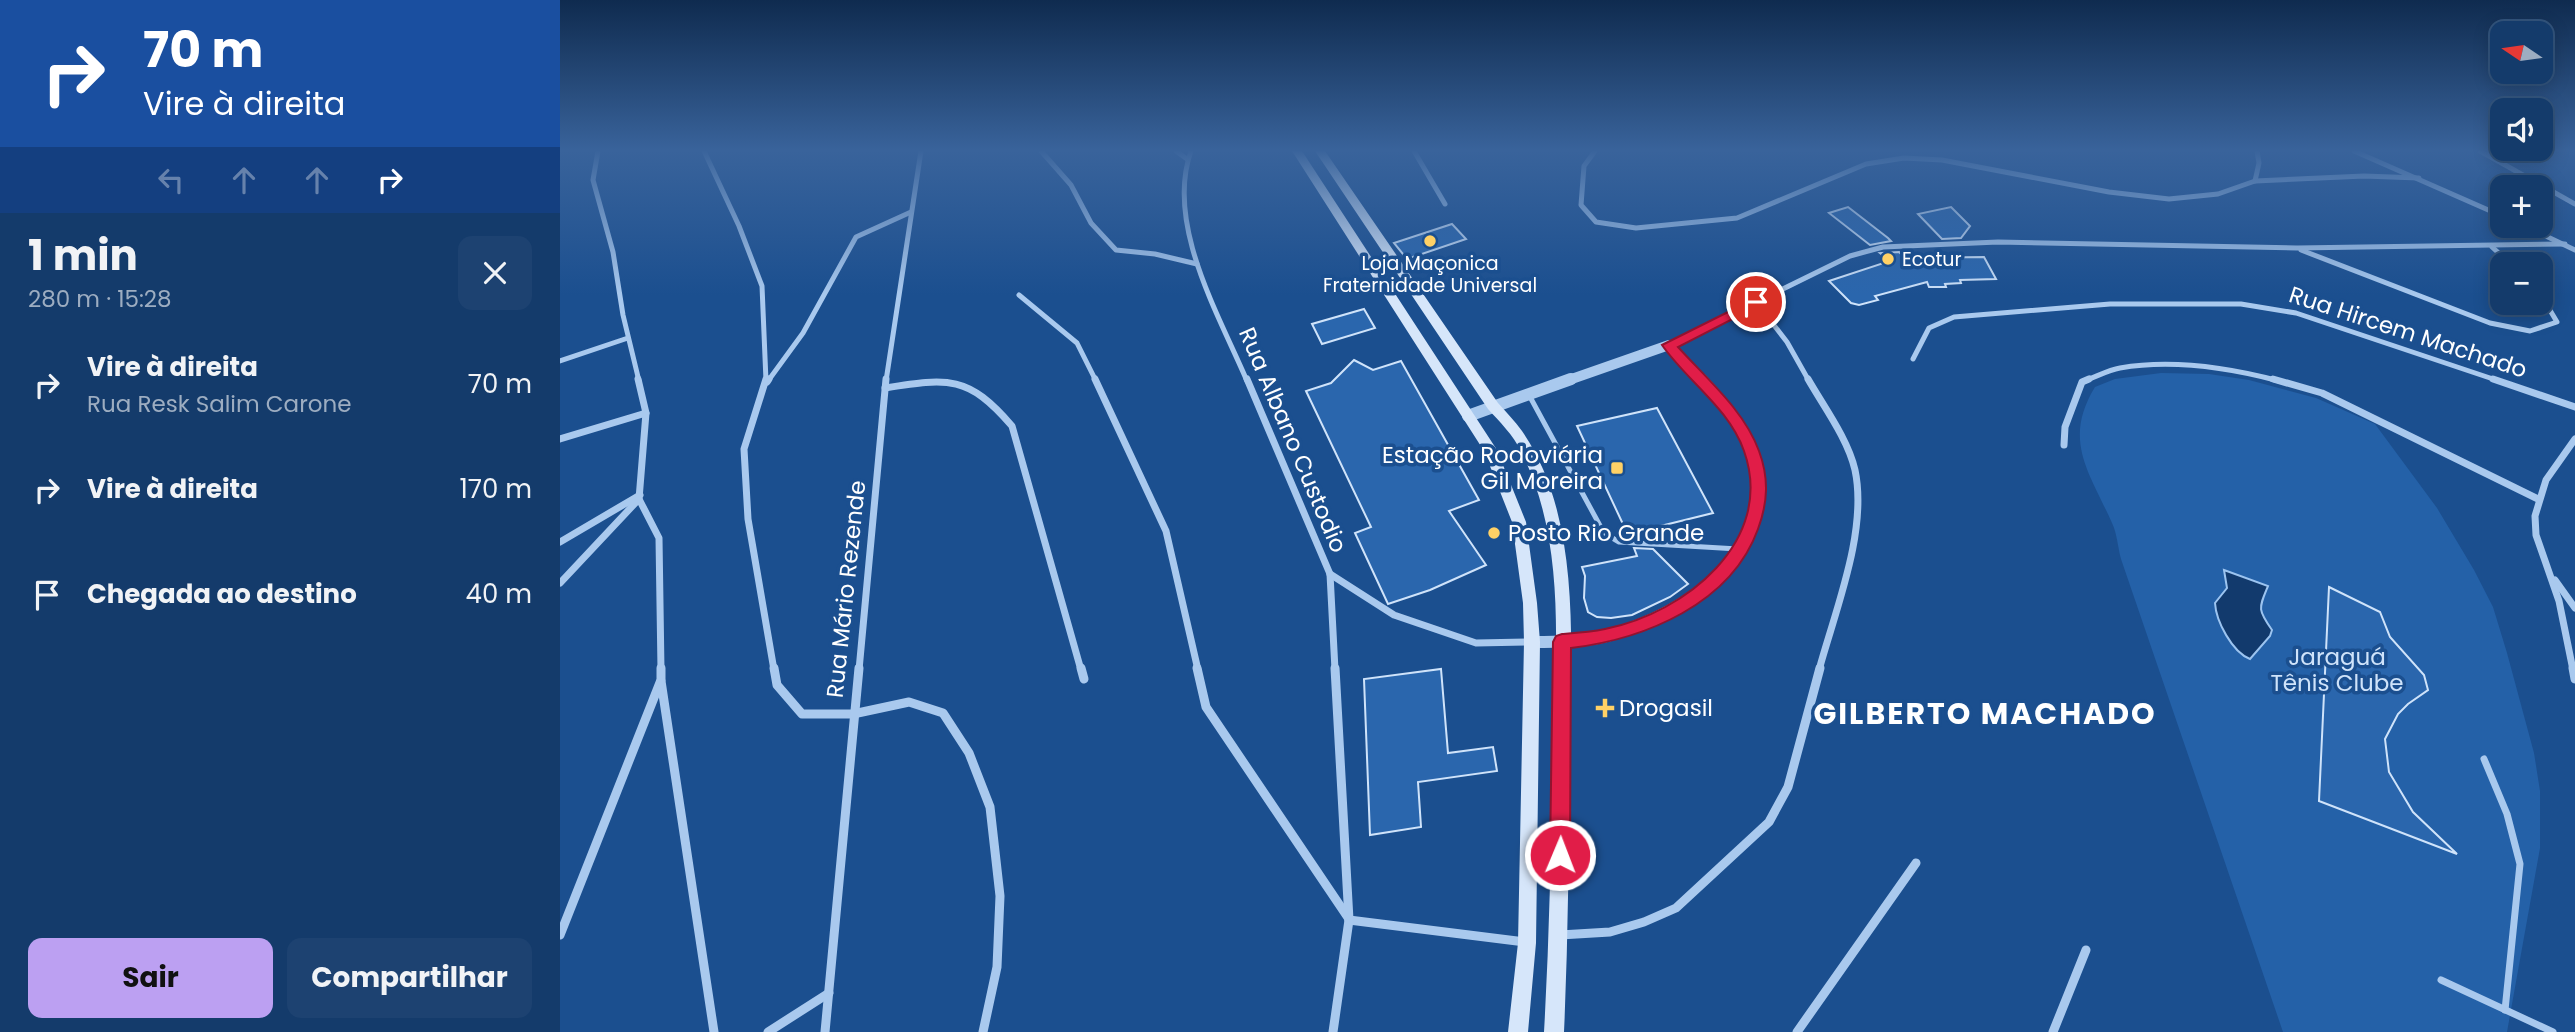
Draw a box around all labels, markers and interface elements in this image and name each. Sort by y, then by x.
text: 70 m [143,16,263,84]
north arrow [2490,21,2553,84]
map controls [2490,21,2553,315]
icon: right [28,28,119,119]
text: Vire à direita [143,81,345,126]
button: sound [2490,98,2553,161]
icon: left [152,161,190,199]
icon: ahead [225,161,263,199]
icon: ahead [298,161,336,199]
icon: right [371,161,409,199]
button: + [2490,175,2553,238]
text: 1 min [28,226,138,285]
marker: Loja Maçonica Fraternidade Universal [1422,233,1438,249]
button: close [458,236,532,310]
place label: Ecotur [1902,246,1962,273]
place label: Loja Maçonica Fraternidade Universal [1323,250,1537,299]
marker: Ecotur [1880,251,1896,267]
button: − [2490,252,2553,315]
pin [1726,272,1786,332]
street label: Rua Hircem Machado [2285,278,2531,386]
text: 280 m · 15:28 [28,283,172,315]
icon: arrive [1737,283,1775,321]
street label: Rua Albano Custodio [1231,322,1355,558]
text: Vire à direita [87,349,258,385]
icon: right [28,366,66,404]
text: 70 m [468,366,532,402]
text: Rua Resk Salim Carone [87,388,351,420]
place label: Estação Rodoviária Gil Moreira [1382,439,1603,497]
marker: Estação Rodoviária Gil Moreira [1609,460,1625,476]
icon: right [28,471,66,509]
text: Vire à direita [87,471,258,507]
text: 170 m [459,471,532,507]
street label: Rua Mário Rezende [819,479,873,699]
place label: Posto Rio Grande [1508,517,1704,549]
marker: Posto Rio Grande [1486,525,1502,541]
icon: arrive [28,576,66,614]
text: Chegada ao destino [87,576,357,612]
text: 40 m [466,576,532,612]
park label: Jaraguá Tênis Clube [2270,641,2404,699]
place label: Drogasil [1619,692,1713,724]
district label: GILBERTO MACHADO [1813,692,2157,735]
marker: Drogasil [1597,700,1613,716]
position arrow [1523,818,1597,892]
button: Sair [28,938,273,1018]
button: Compartilhar [287,938,532,1018]

